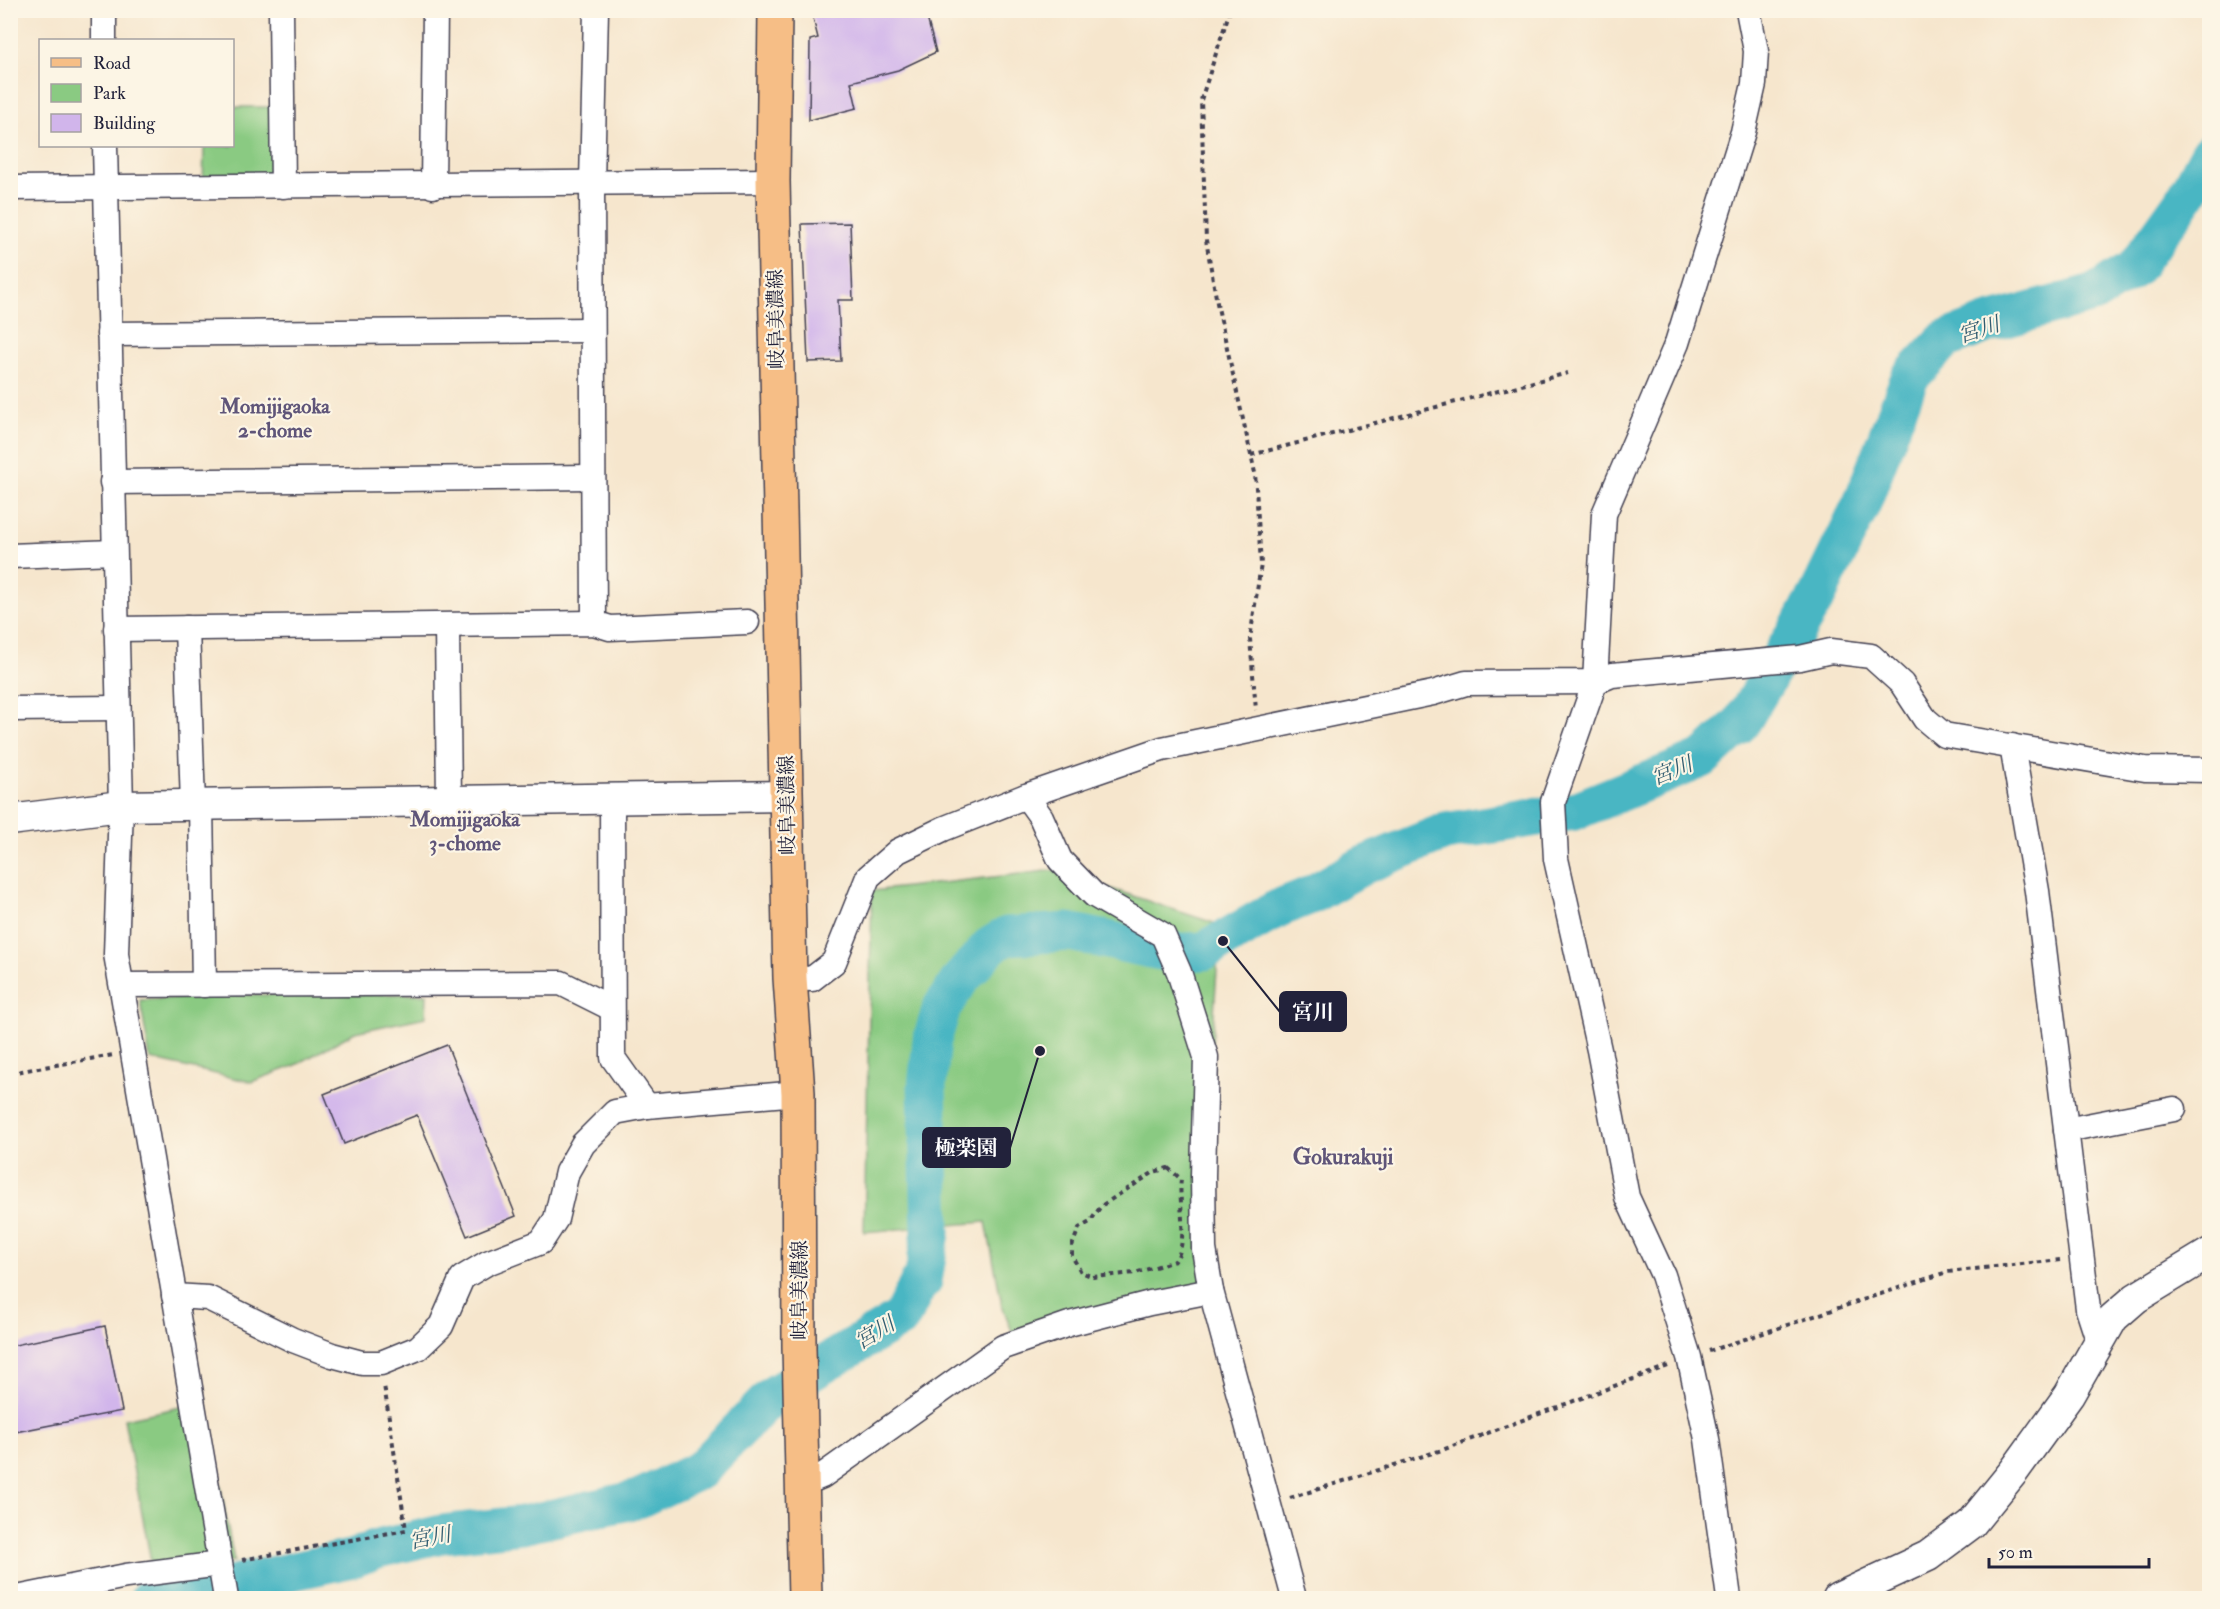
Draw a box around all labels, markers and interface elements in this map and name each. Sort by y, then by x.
legend [39,39,234,147]
text: Road [93,52,131,75]
text: Park [93,82,126,105]
text: Building [93,112,156,135]
street label: 岐阜美濃線 [763,269,789,369]
water label: 宮川 [1955,310,2005,349]
district label: Momijigaoka 2-chome [219,393,331,444]
water label: 宮川 [1647,750,1698,791]
street label: 岐阜美濃線 [774,755,800,855]
district label: Momijigaoka 3-chome [409,806,521,857]
callout: 宮川 [1280,992,1346,1031]
text: 宮川 [1292,999,1334,1026]
callout: 極楽園 [923,1128,1010,1167]
text: 極楽園 [935,1135,998,1162]
district label: Gokurakuji [1293,1143,1393,1171]
street label: 岐阜美濃線 [787,1240,812,1340]
water label: 宮川 [850,1310,902,1355]
water label: 宮川 [407,1520,455,1555]
scale bar [1989,1531,2150,1569]
text: 50 m [1998,1541,2033,1564]

